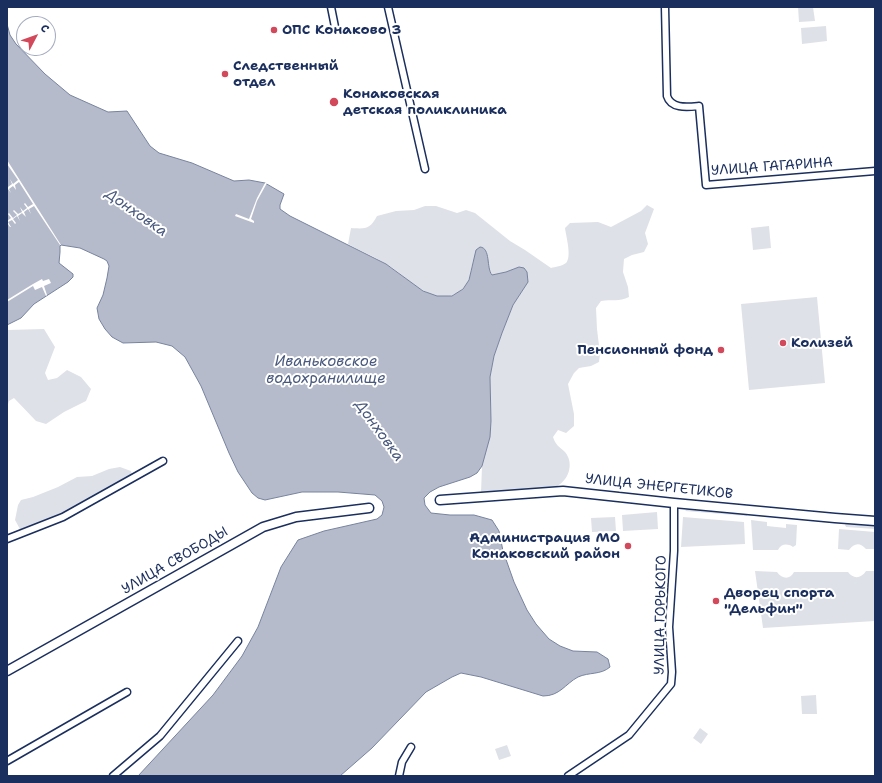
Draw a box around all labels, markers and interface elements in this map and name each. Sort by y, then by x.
north arrow [16,16,56,56]
text: С [37,21,53,36]
place label: ОПС Конаково 3 [282,22,401,38]
marker: ОПС Конаково 3 [269,25,279,35]
place label: Следственный отдел [233,58,338,90]
marker: Следственный отдел [220,69,230,79]
place label: Конаковская детская поликлиника [343,86,507,118]
marker: Конаковская детская поликлиника [328,96,340,108]
street label: УЛИЦА ГАГАРИНА [710,154,834,180]
water label: Донховка [102,185,170,241]
place label: Колизей [791,335,853,351]
marker: Колизей [778,338,788,348]
place label: Пенсионный фонд [577,342,713,358]
marker: Пенсионный фонд [716,345,726,355]
water label: Иваньковское водохранилище [266,353,386,388]
water label: Донховка [351,397,407,465]
street label: УЛИЦА ЭНЕРГЕТИКОВ [584,471,734,503]
street label: УЛИЦА СВОБОДЫ [119,524,231,598]
place label: Администрация МО Конаковский район [469,530,620,562]
marker: Администрация МО Конаковский район [623,541,633,551]
street label: УЛИЦА ГОРЬКОГО [652,555,670,675]
place label: Дворец спорта "Дельфин" [724,585,834,618]
marker: Дворец спорта "Дельфин" [711,596,721,606]

